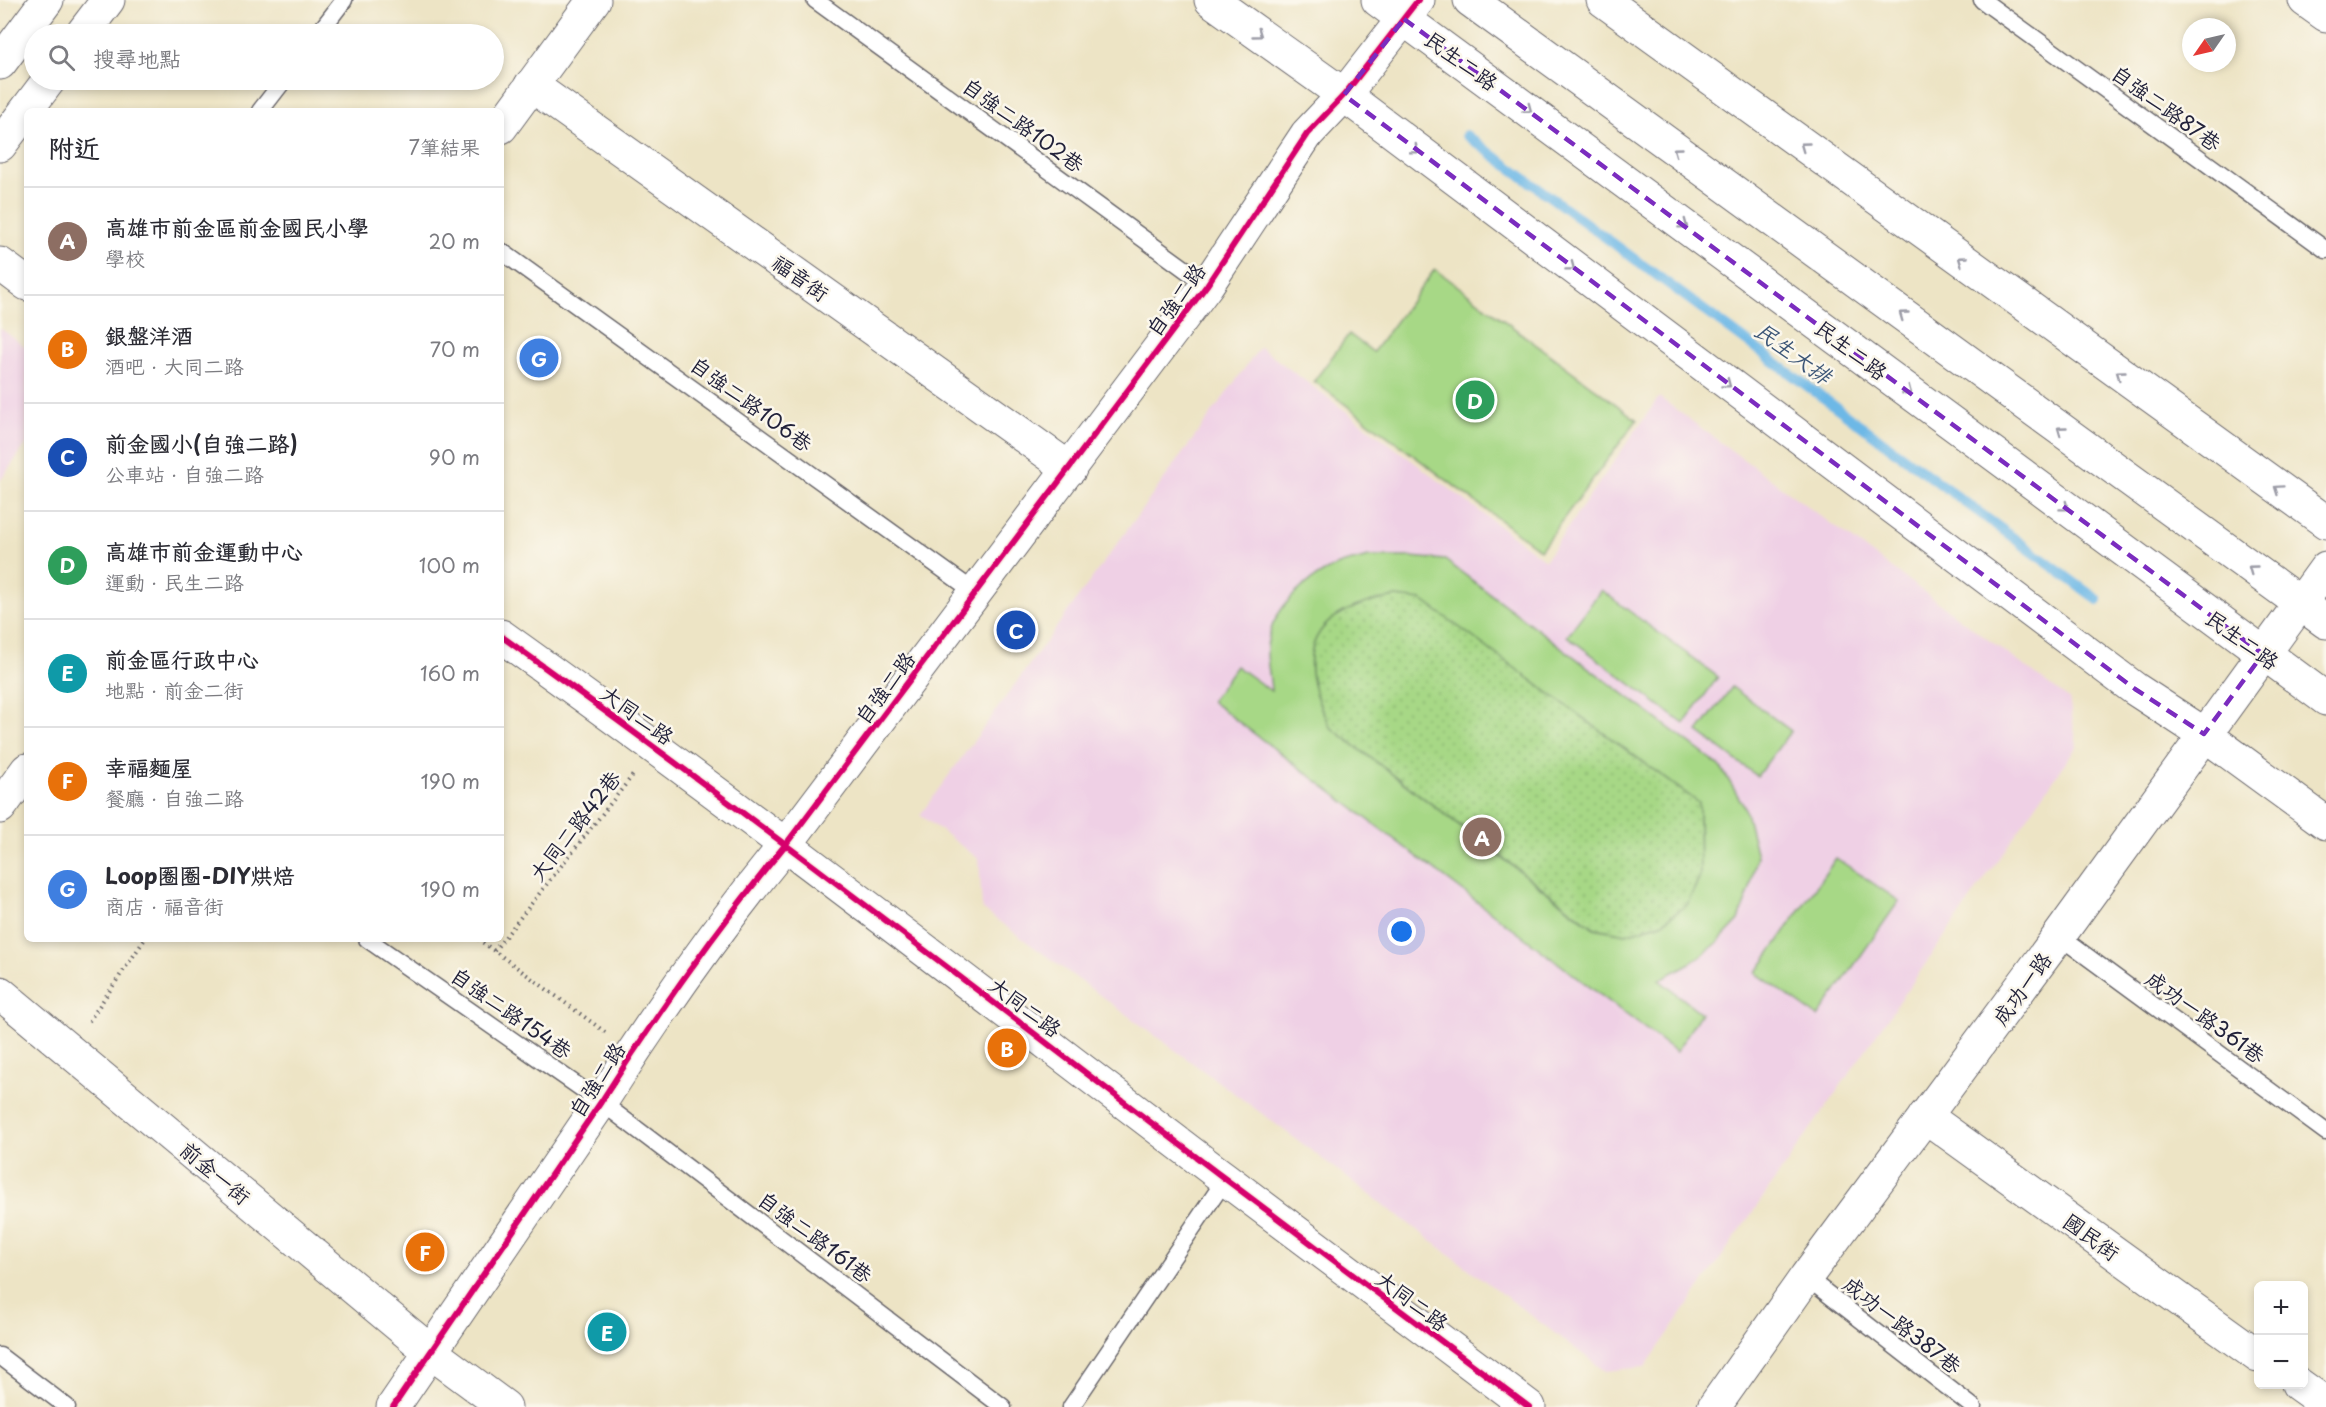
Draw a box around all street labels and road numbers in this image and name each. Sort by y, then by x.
street label: 民生二路 [1419,22,1505,98]
street label: 自強二路87巷 [2105,56,2229,158]
street label: 自強二路102巷 [956,69,1092,179]
street label: 福音街 [766,246,836,308]
street label: 自強二路 [1137,256,1213,342]
street label: 民生二路 [1809,311,1895,387]
street label: 自強二路106巷 [684,348,820,458]
street label: 民生二路 [2200,601,2286,677]
street label: 自強二路 [846,644,922,730]
street label: 大同二路 [595,676,681,752]
street label: 大同二路42巷 [520,763,628,887]
street label: 成功一路 [1983,945,2059,1031]
street label: 自強二路154巷 [445,958,579,1066]
street label: 成功一路361巷 [2140,962,2272,1070]
street label: 大同二路 [983,968,1069,1044]
street label: 自強二路 [560,1035,632,1123]
street label: 前金一街 [174,1133,258,1211]
street label: 自強二路161巷 [752,1182,880,1290]
street label: 國民街 [2057,1205,2127,1267]
street label: 大同二路 [1370,1262,1456,1338]
street label: 成功一路387巷 [1837,1267,1969,1381]

